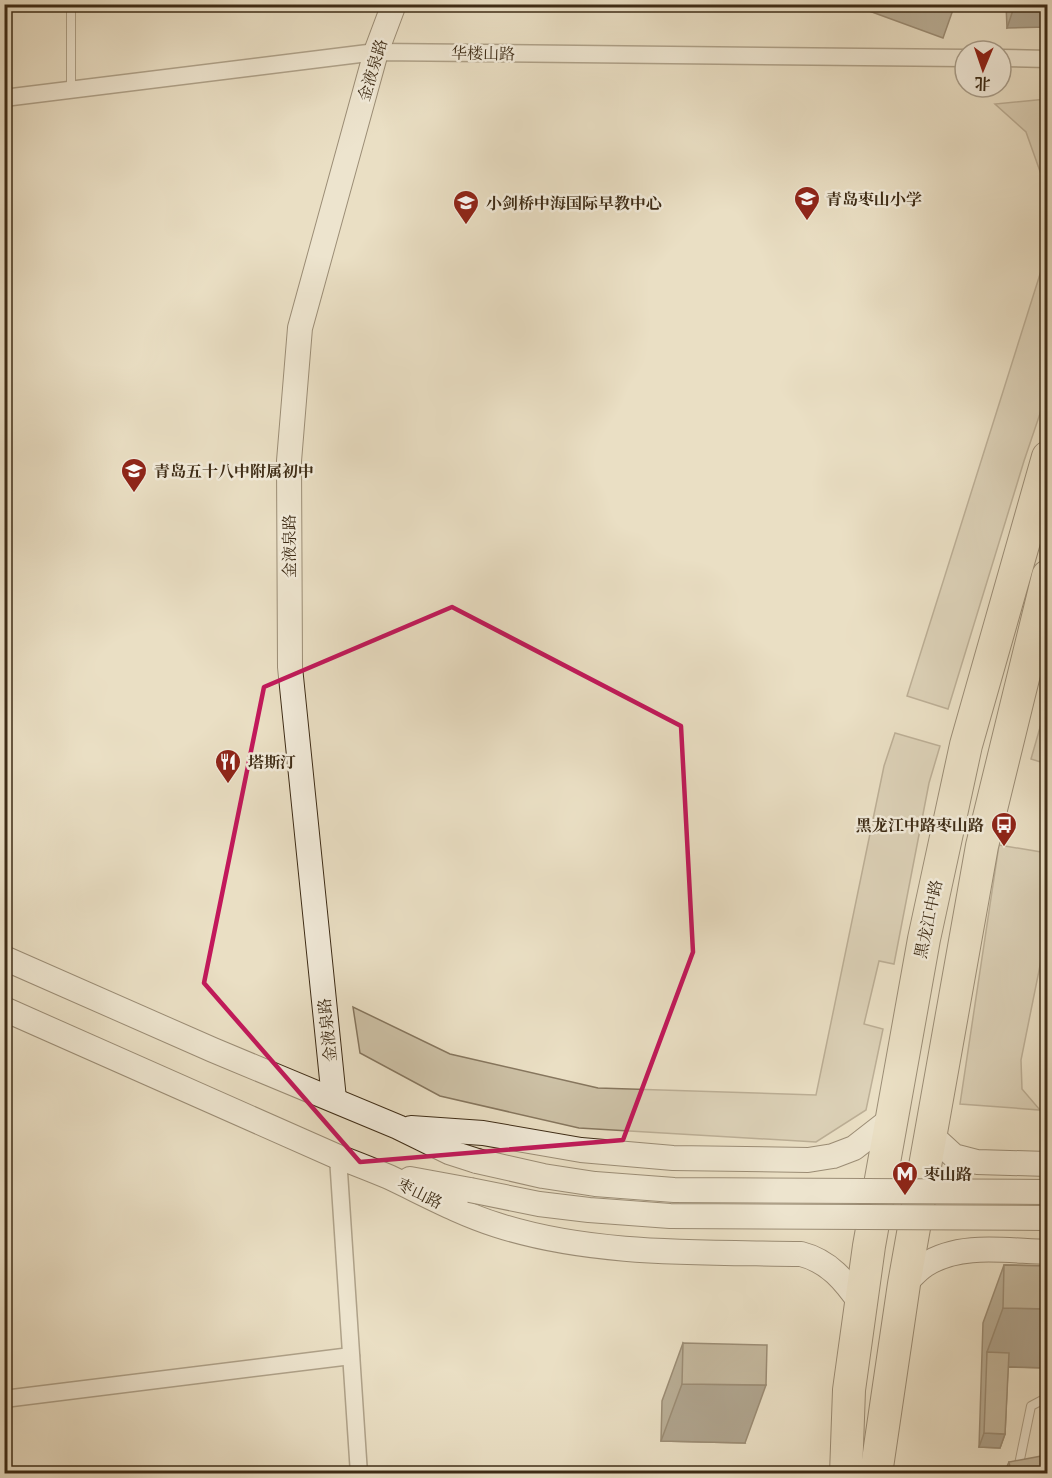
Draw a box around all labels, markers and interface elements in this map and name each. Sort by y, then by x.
street label: 金液泉路 [354,37,394,104]
north arrow [953,39,1013,99]
street label: 华楼山路 [451,43,515,67]
text: 北 [974,71,991,93]
school or university icon: 青岛枣山小学 [792,184,822,222]
school or university icon: 小剑桥中海国际早教中心 [451,188,481,226]
place label: 青岛枣山小学 [826,190,922,212]
place label: 小剑桥中海国际早教中心 [486,194,662,216]
school or university icon: 青岛五十八中附属初中 [119,456,149,494]
place label: 青岛五十八中附属初中 [154,462,314,484]
street label: 金液泉路 [280,514,302,578]
restaurant icon: 塔斯汀 [213,747,243,785]
place label: 塔斯汀 [248,753,296,775]
bus stop icon: 黑龙江中路枣山路 [989,810,1019,848]
place label: 黑龙江中路枣山路 [856,816,984,838]
street label: 黑龙江中路 [911,878,949,961]
street label: 金液泉路 [315,997,343,1063]
metro station icon: 枣山路 [890,1159,920,1197]
place label: 枣山路 [924,1165,972,1187]
street label: 枣山路 [393,1174,446,1215]

